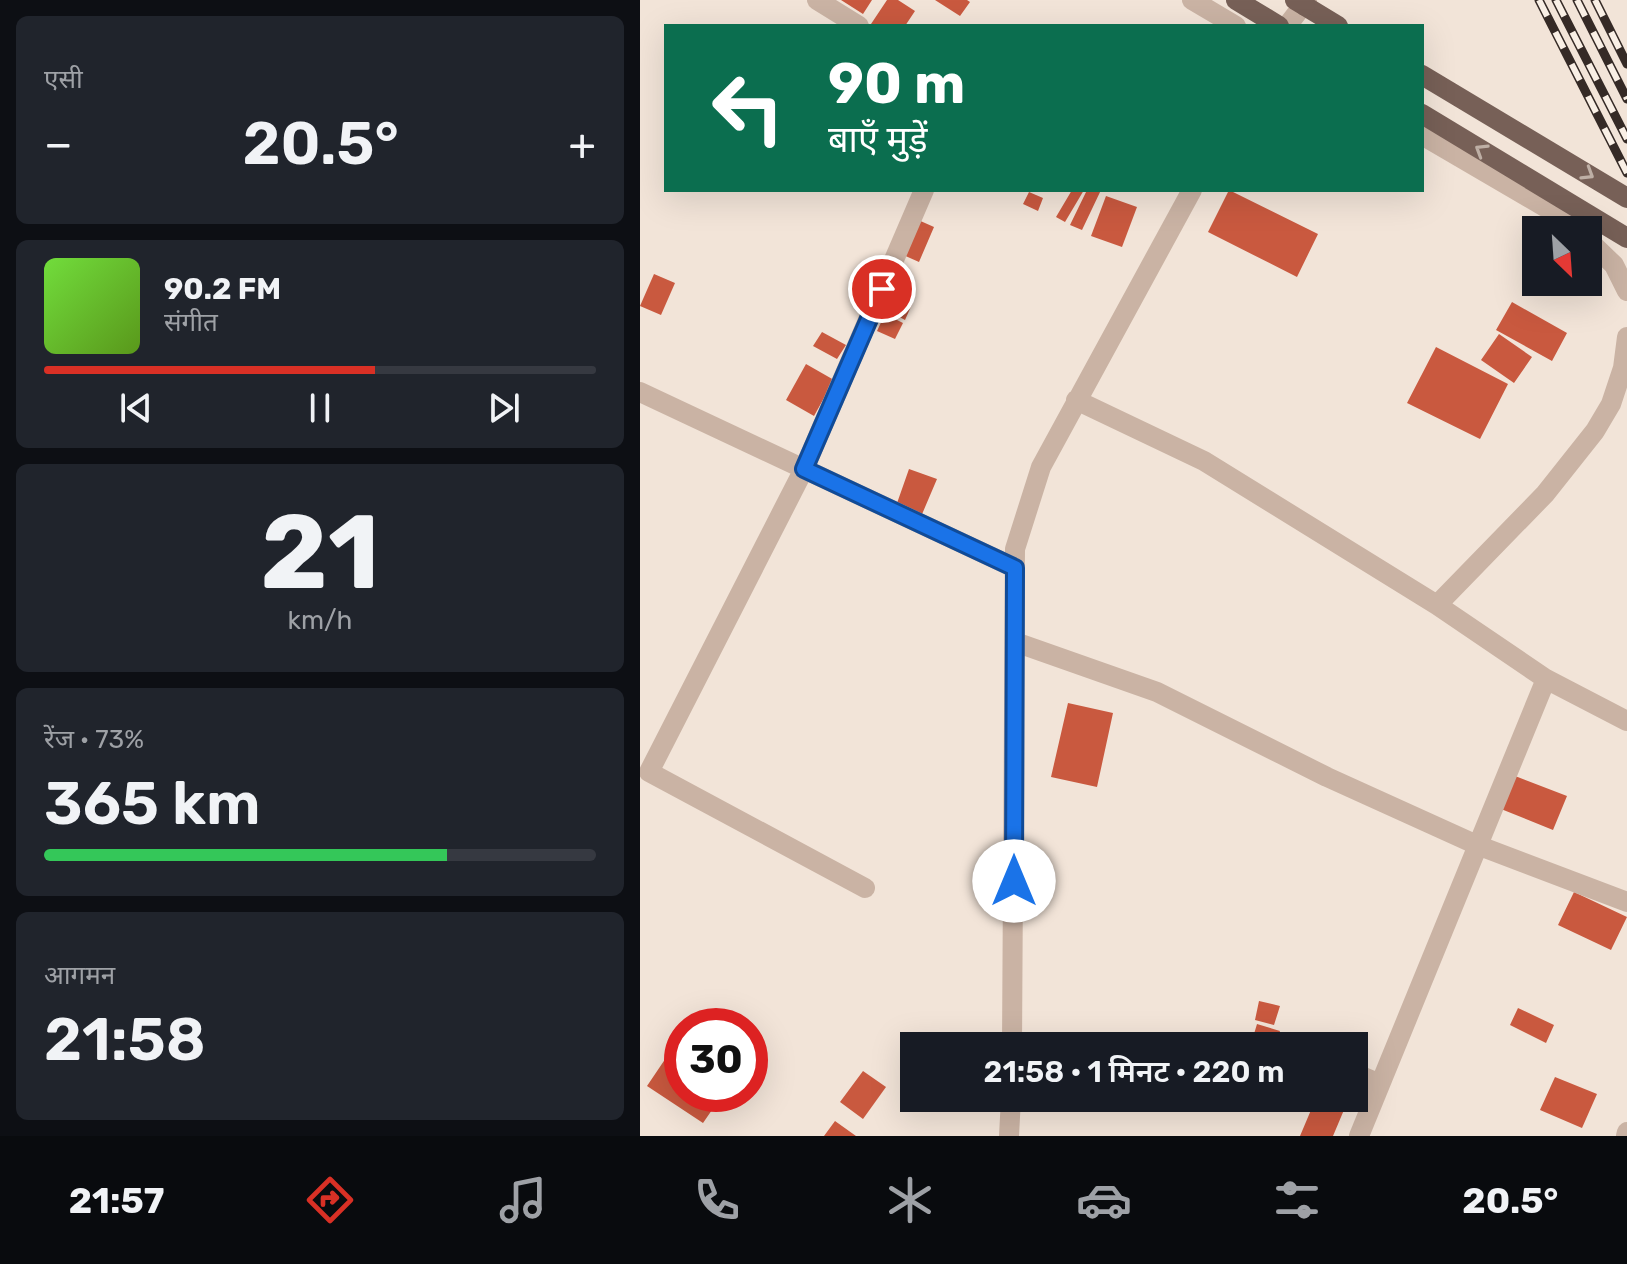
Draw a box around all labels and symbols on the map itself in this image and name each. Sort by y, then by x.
one-way arrow [1475,145,1490,160]
one-way arrow [1579,164,1594,179]
north arrow [1522,216,1602,296]
pin [848,255,916,323]
position arrow [972,839,1056,923]
speed limit sign: 30 [664,1008,768,1112]

